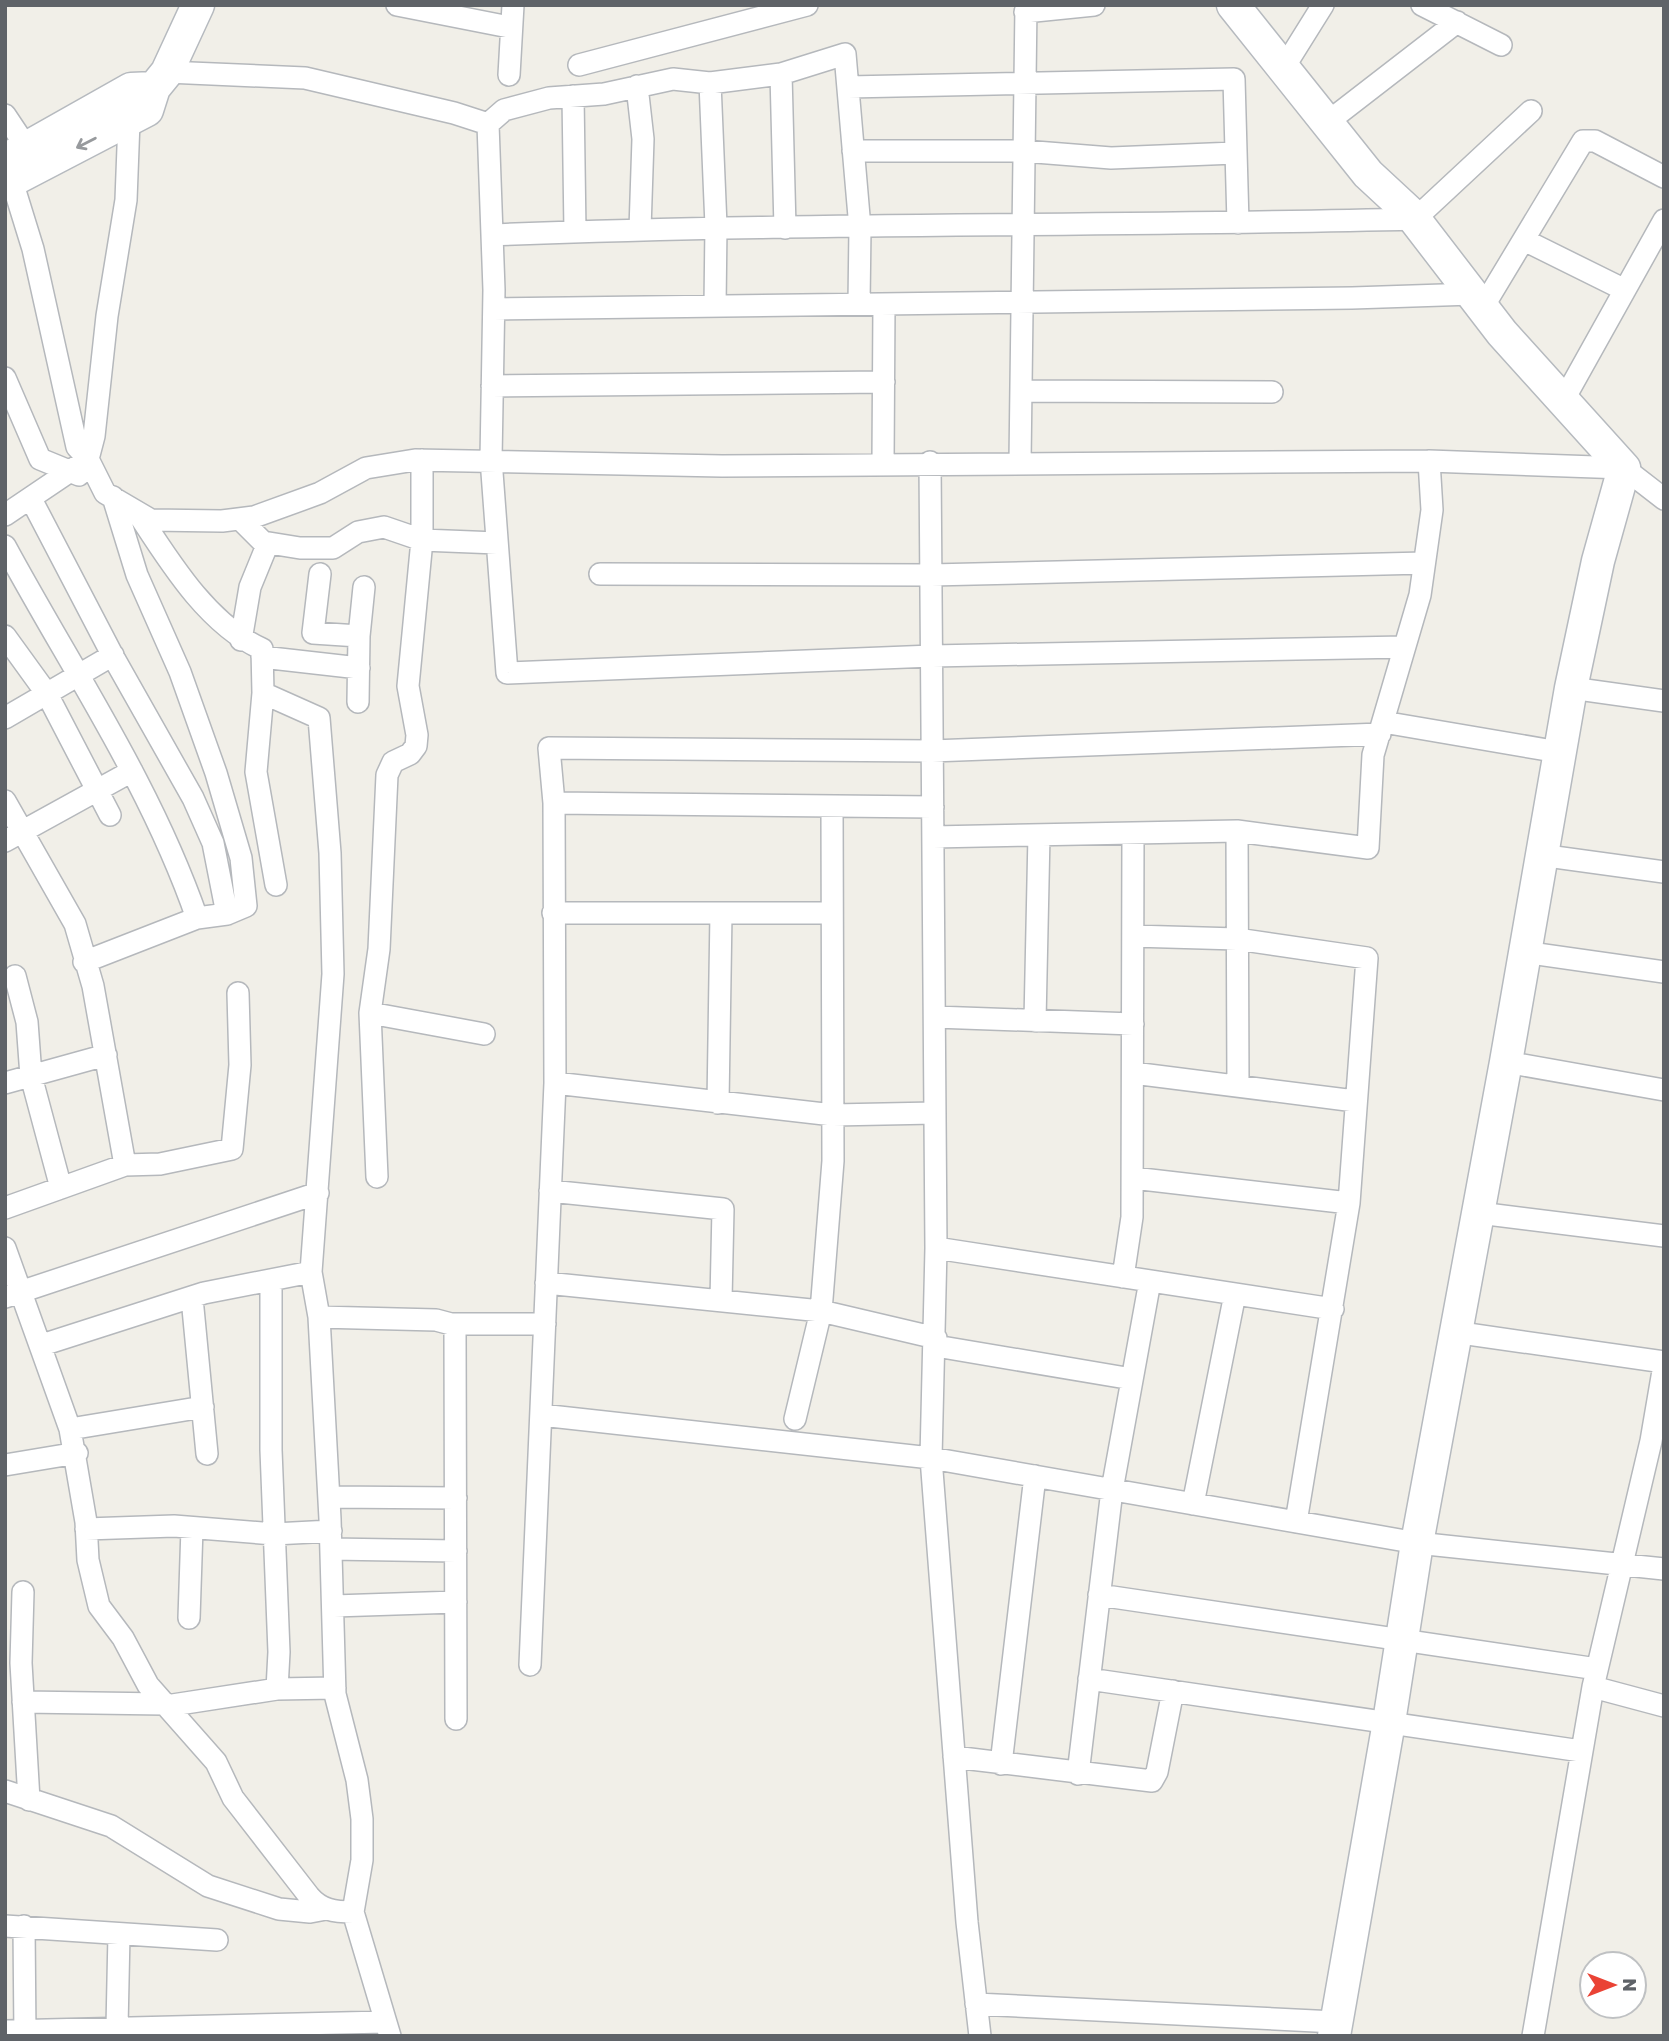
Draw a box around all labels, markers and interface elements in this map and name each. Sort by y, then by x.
one-way arrow [76,136,97,150]
north arrow [1578,1950,1648,2020]
text: N [1618,1978,1641,1992]

